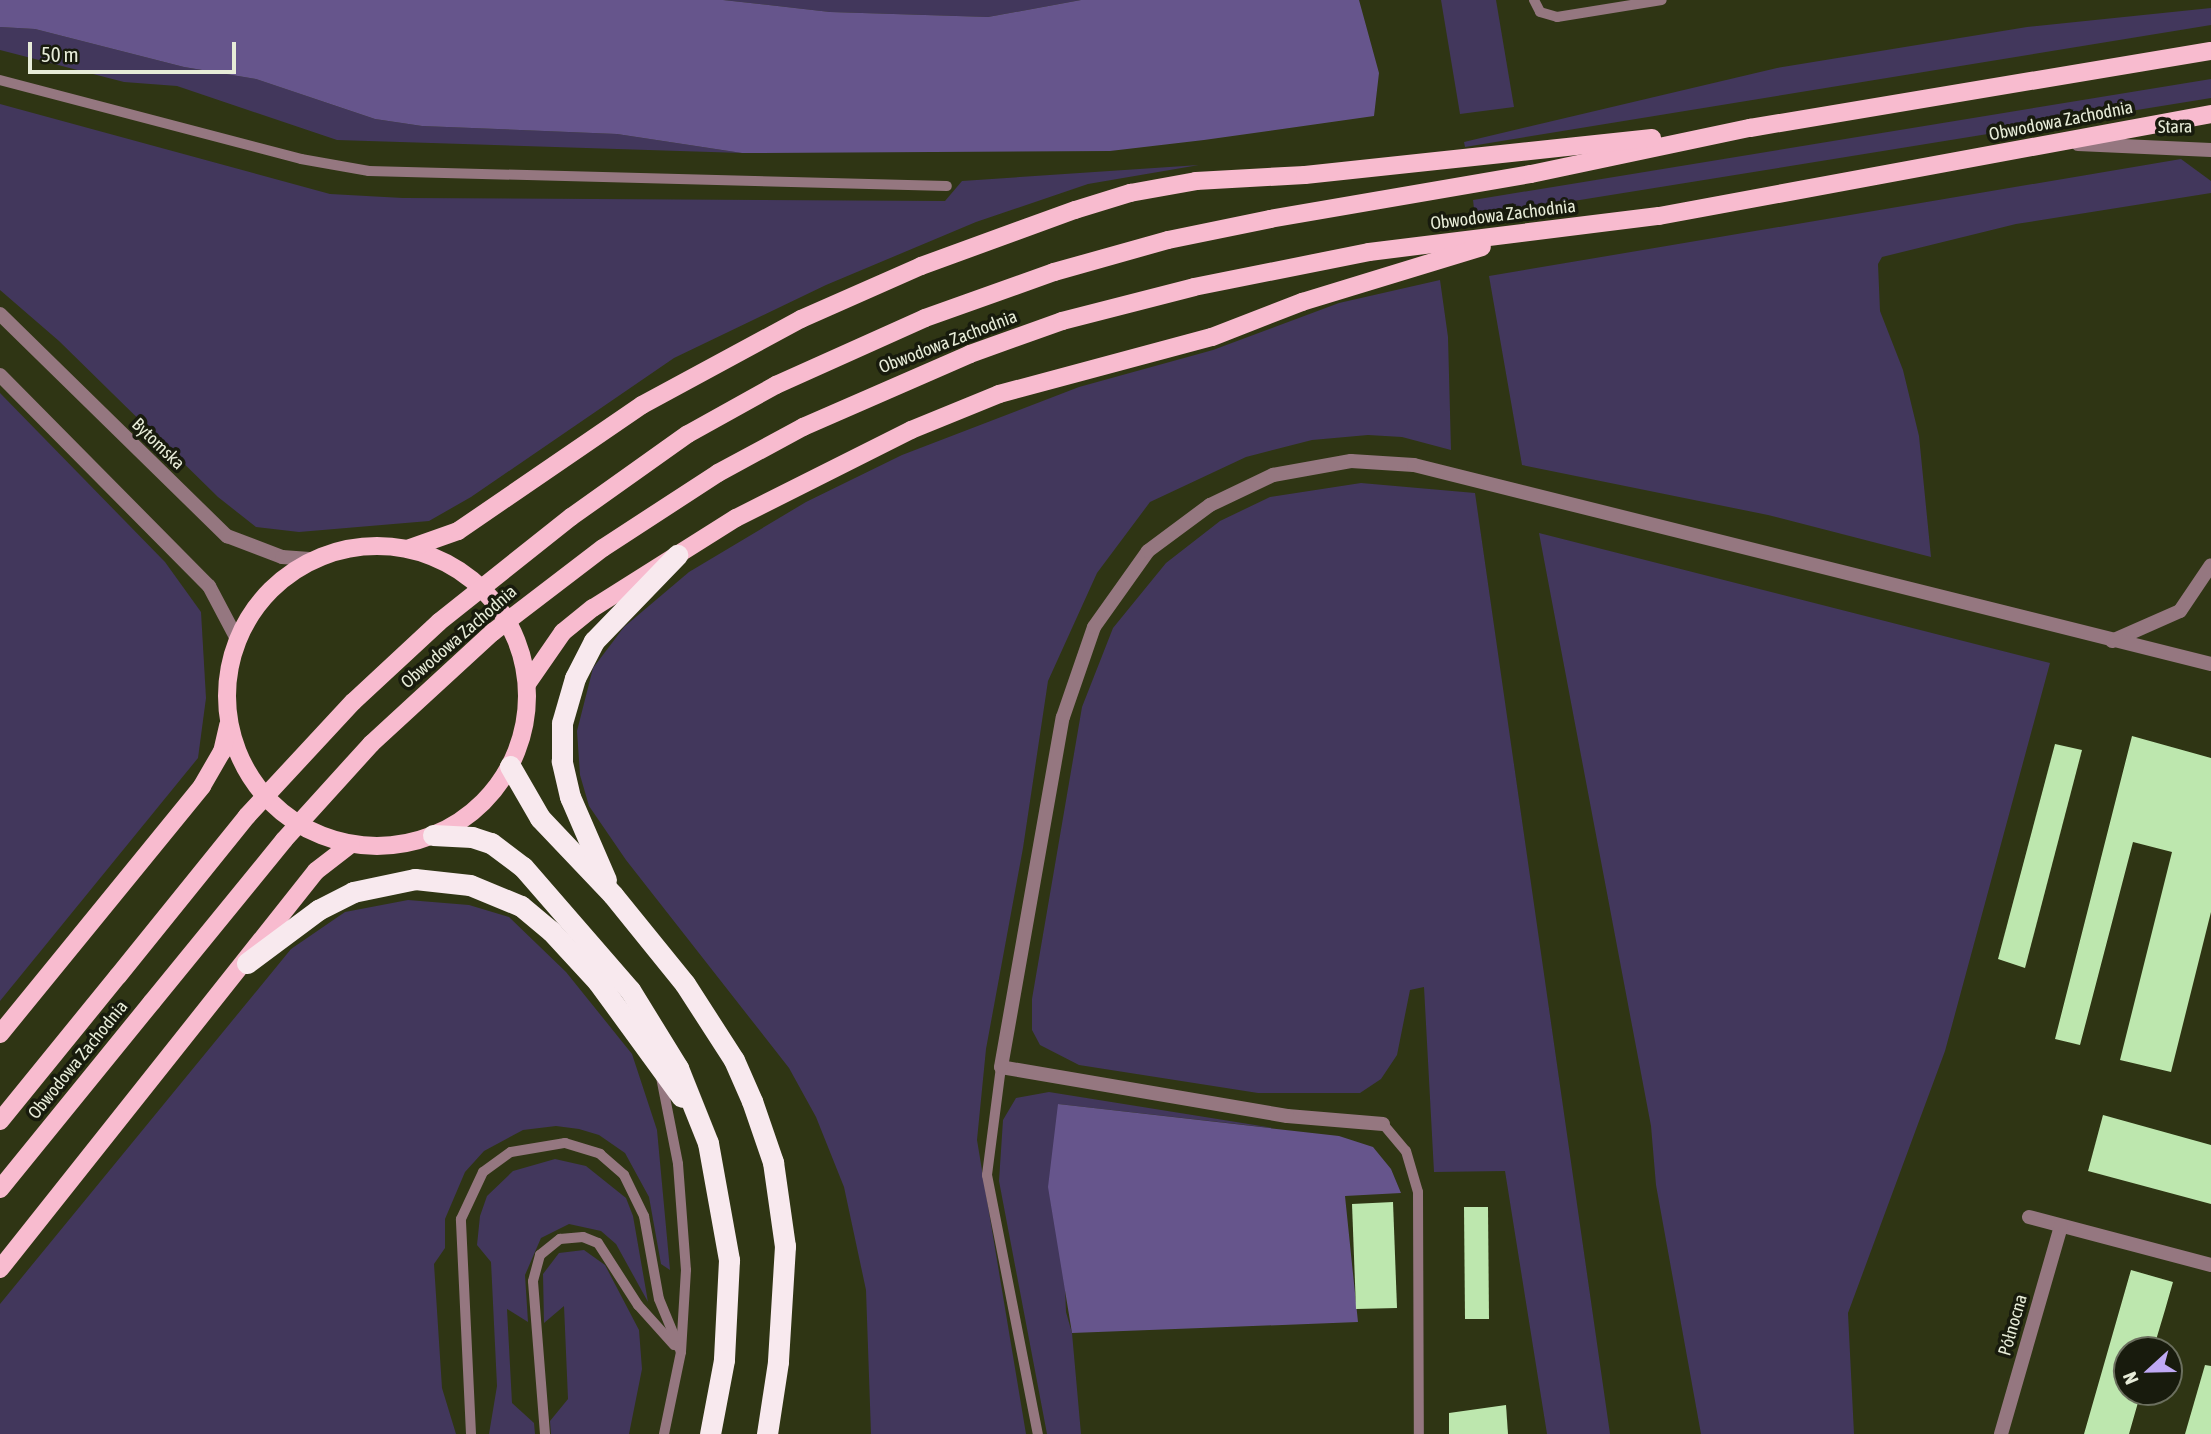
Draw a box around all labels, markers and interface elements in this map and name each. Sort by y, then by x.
scale bar [32,28,240,72]
text: 50 m [41,42,79,66]
street label: Obwodowa Zachodnia [1987,96,2135,146]
street label: Stara [2158,116,2192,138]
street label: Obwodowa Zachodnia [1429,195,1577,235]
street label: Obwodowa Zachodnia [876,306,1020,378]
street label: Bytomska [127,414,189,474]
street label: Obwodowa Zachodnia [397,581,521,693]
street label: Obwodowa Zachodnia [24,996,132,1124]
street label: Północna [1994,1292,2032,1358]
north arrow [2113,1336,2183,1406]
text: N [2118,1369,2143,1387]

